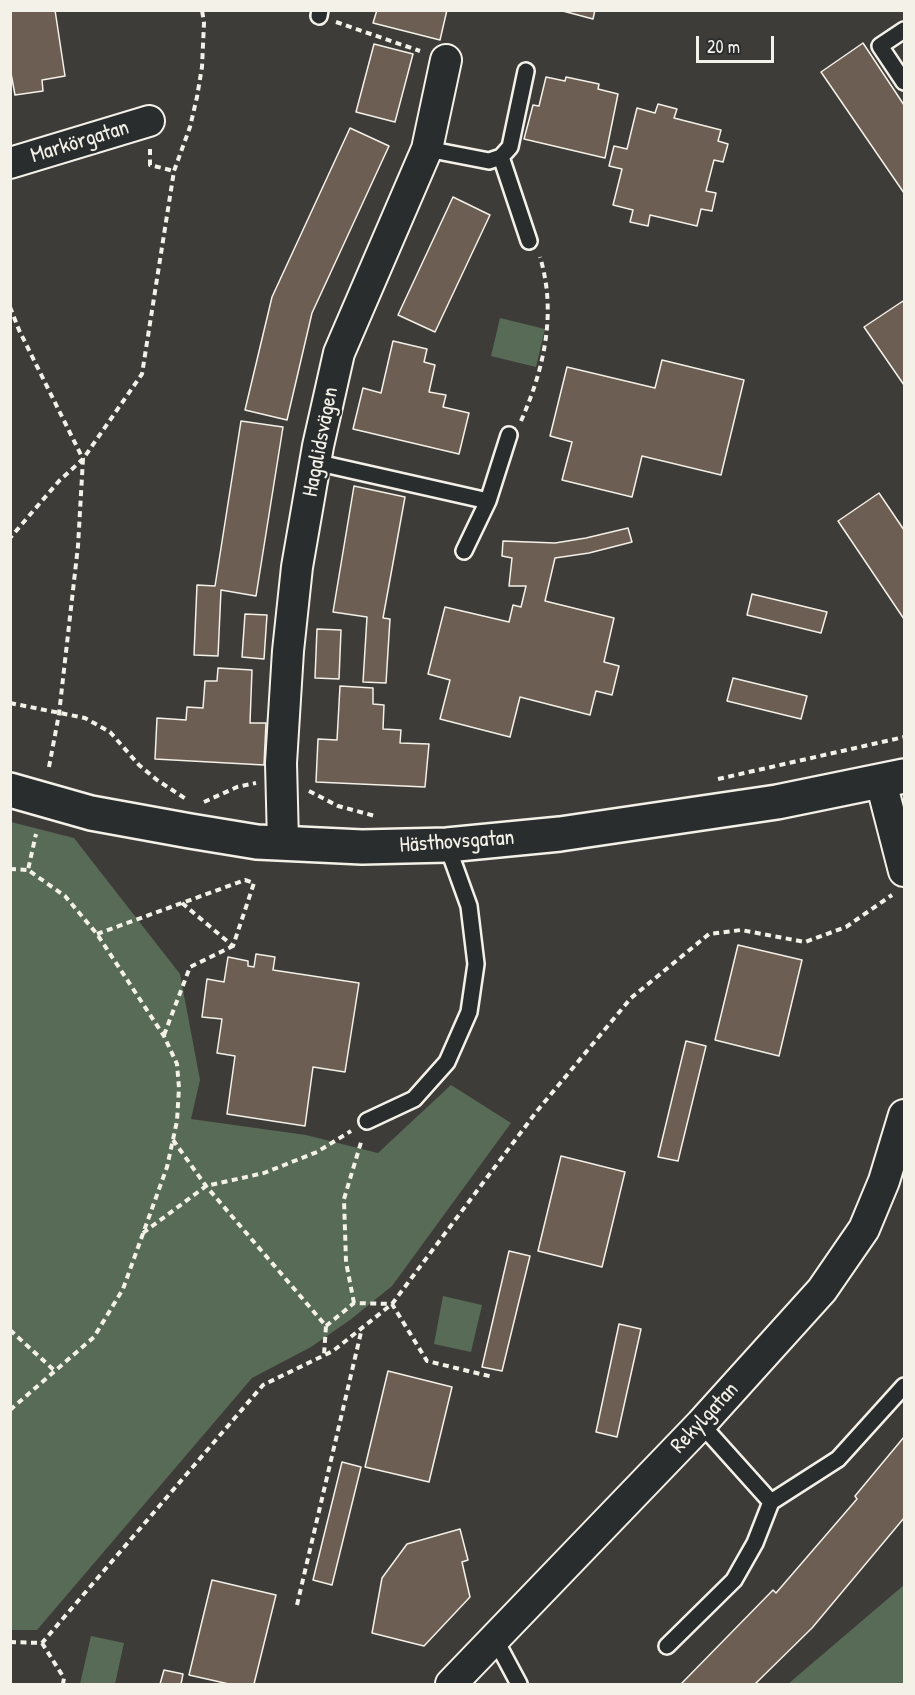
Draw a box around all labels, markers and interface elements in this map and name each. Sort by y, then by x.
scale bar [699,24,777,62]
text: 20 m [707,34,740,59]
street label: Markörgatan [28,115,132,169]
street label: Hagalidsvägen [297,385,345,499]
street label: Hästhovsgatan [399,825,515,859]
street label: Rekylgatan [665,1377,745,1459]

